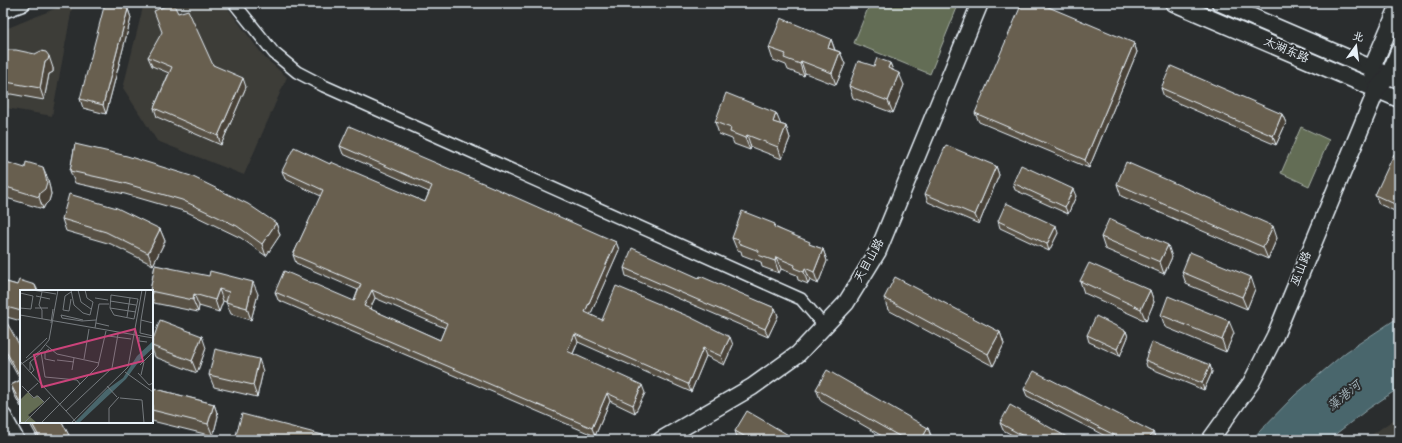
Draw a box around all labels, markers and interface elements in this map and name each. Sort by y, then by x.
north arrow [1336,26,1376,66]
text: 北 [1351,29,1365,47]
street label: 太湖东路 [1261,34,1311,68]
street label: 天目山路 [851,236,889,286]
street label: 巫山路 [1287,249,1317,289]
inset map [20,290,153,423]
water label: 藻港河 [1324,376,1368,417]

